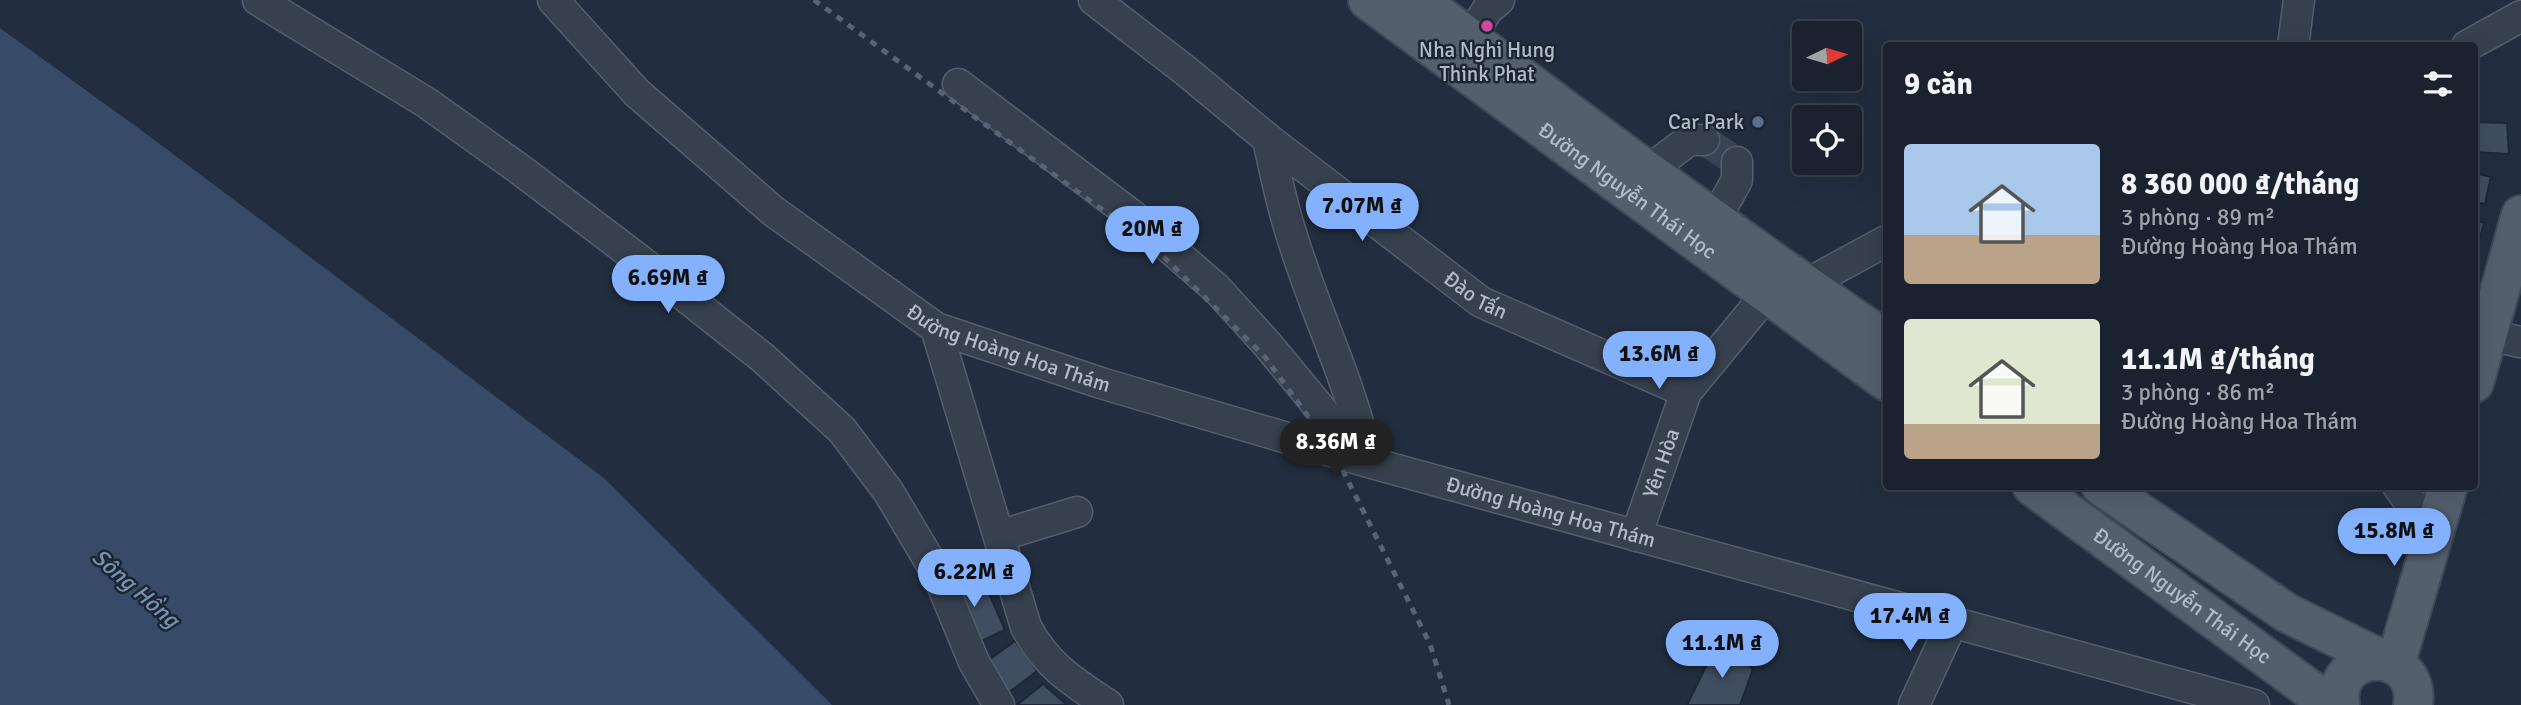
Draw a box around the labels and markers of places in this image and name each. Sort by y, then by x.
marker: Nha Nghi Hung Think Phat [1479,18,1495,34]
place label: Nha Nghi Hung Think Phat [1419,37,1555,87]
place label: Car Park [1668,109,1744,135]
marker: Car Park [1750,114,1766,130]
pin: 7.07M ₫ [1297,184,1427,243]
pin: 20M ₫ [1103,206,1201,266]
pin: 6.69M ₫ [603,256,733,315]
pin: 13.6M ₫ [1594,332,1724,391]
pin: 8.36M ₫ [1271,420,1401,479]
pin: 15.8M ₫ [2329,508,2459,568]
pin: 6.22M ₫ [909,550,1039,609]
pin: 17.4M ₫ [1845,594,1975,653]
pin: 11.1M ₫ [1657,620,1787,680]

